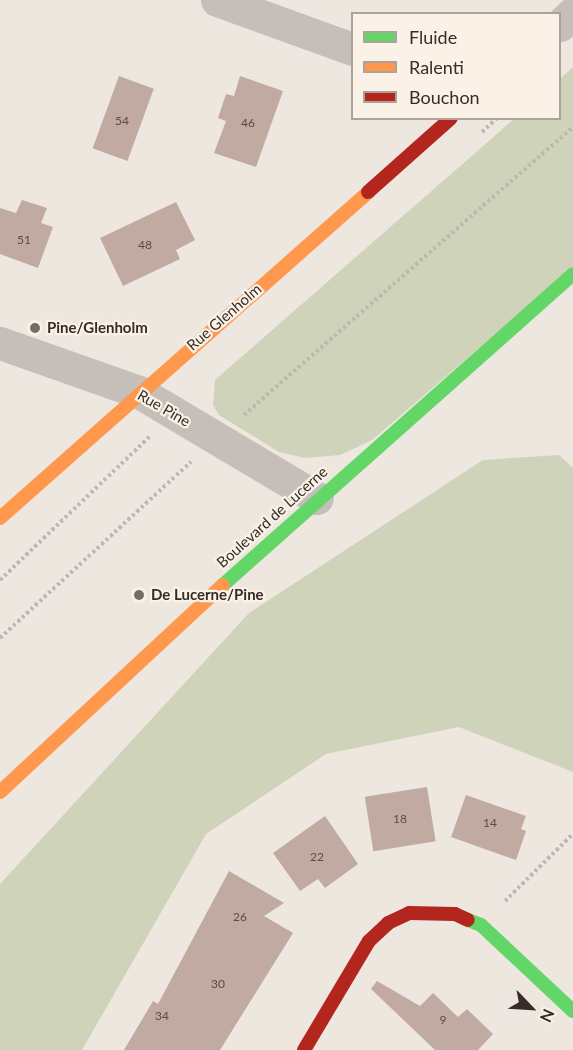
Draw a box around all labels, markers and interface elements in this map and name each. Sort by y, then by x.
legend [351,12,561,120]
text: Fluide [409,26,457,48]
text: Ralenti [409,56,464,78]
text: Bouchon [409,86,480,108]
house number: 54 [115,114,129,128]
house number: 46 [241,116,255,130]
house number: 51 [17,233,31,247]
house number: 48 [138,238,152,252]
street label: Rue Glenholm [183,280,265,354]
place label: Pine/Glenholm [47,319,148,337]
marker: Pine/Glenholm [28,321,42,335]
street label: Rue Pine [134,386,194,430]
street label: Boulevard de Lucerne [213,463,331,571]
place label: De Lucerne/Pine [151,586,264,604]
marker: De Lucerne/Pine [132,588,146,602]
house number: 18 [393,812,407,826]
house number: 14 [483,816,497,830]
house number: 22 [310,850,324,864]
house number: 26 [233,910,247,924]
house number: 30 [211,977,225,991]
north arrow [501,978,561,1038]
text: N [537,1006,559,1025]
house number: 34 [155,1009,169,1023]
house number: 9 [440,1013,446,1027]

